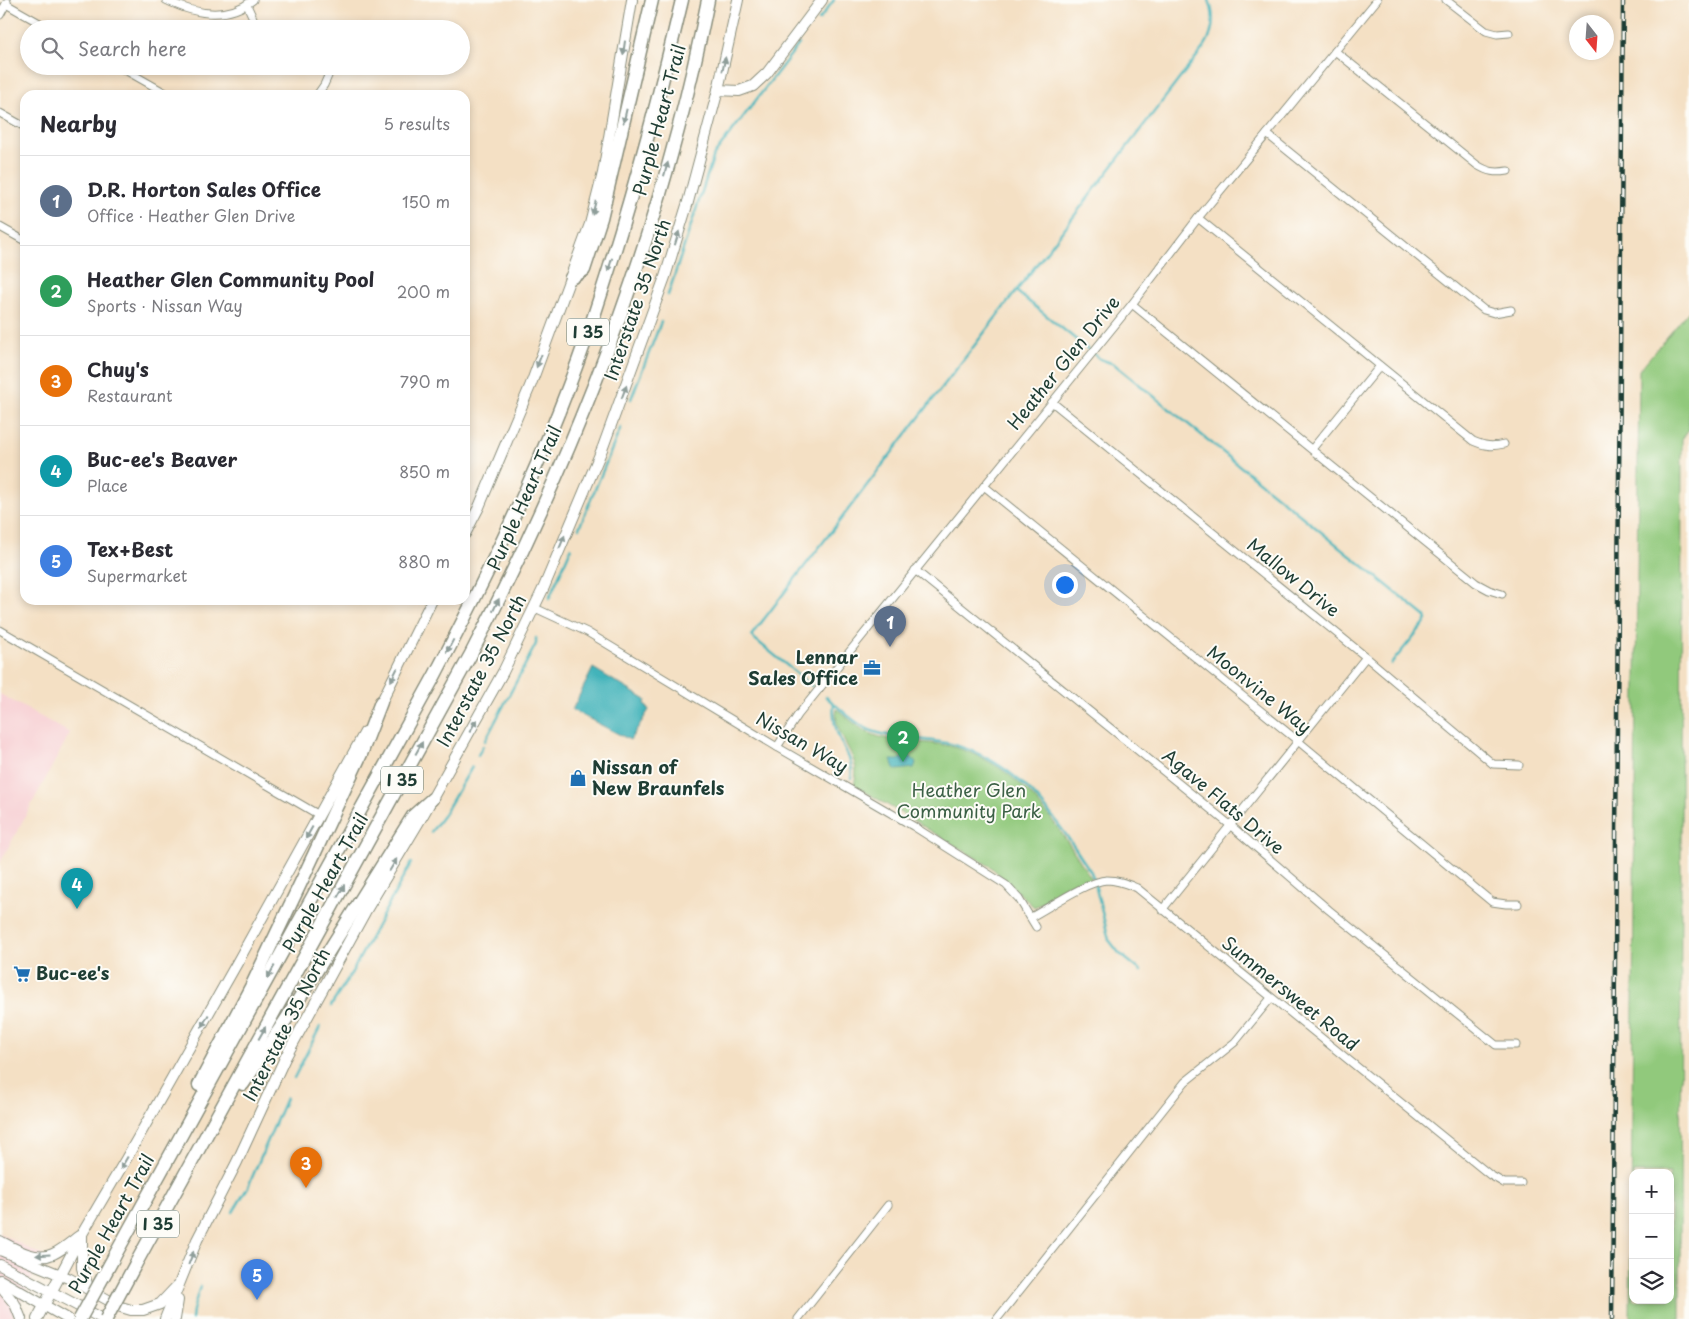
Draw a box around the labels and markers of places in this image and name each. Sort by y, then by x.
pin: 1 [874,606,906,647]
place label: Lennar Sales Office [748,643,859,691]
office icon: Lennar Sales Office [862,658,882,678]
pin: 2 [887,721,919,762]
place label: Nissan of New Braunfels [592,753,725,801]
shop icon: Nissan of New Braunfels [568,768,588,788]
pin: 4 [61,868,93,909]
place label: Buc-ee's [36,959,110,986]
supermarket icon: Buc-ee's [12,964,32,984]
pin: 3 [290,1147,322,1188]
pin: 5 [241,1259,273,1300]

